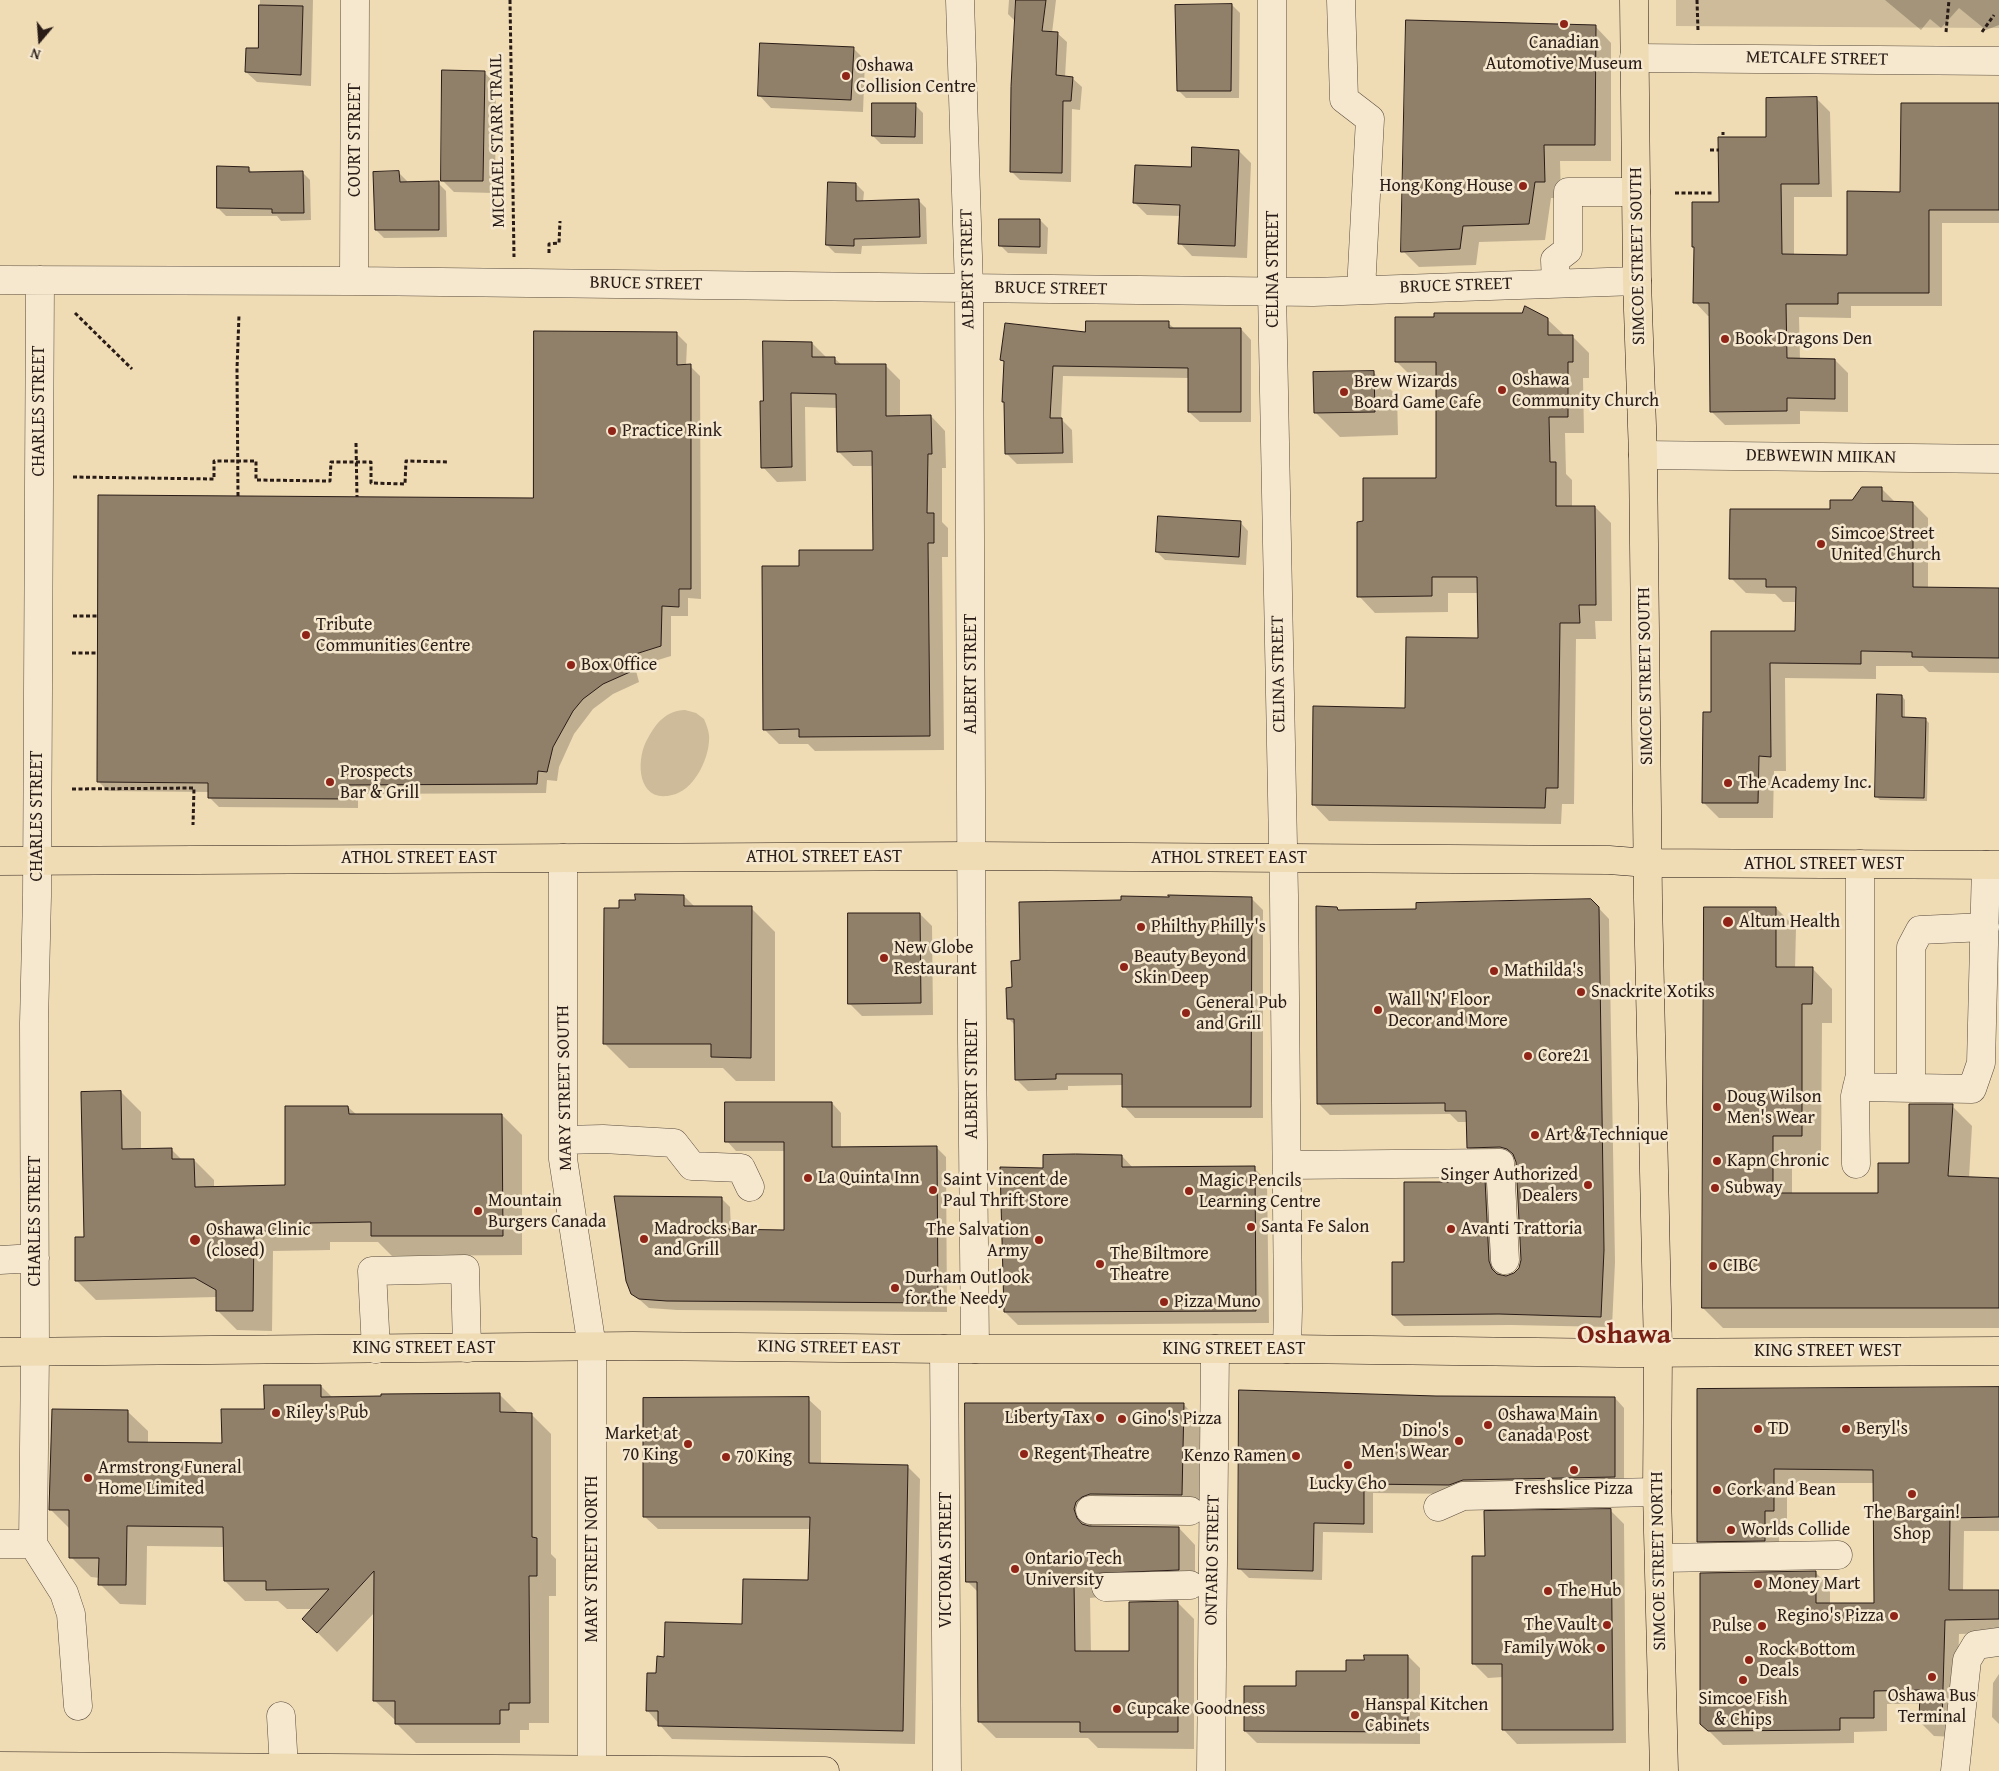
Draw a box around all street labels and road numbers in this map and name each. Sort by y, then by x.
street label: METCALFE STREET [1746,47,1888,71]
street label: MICHAEL STARR TRAIL [486,54,510,228]
street label: COURT STREET [344,83,366,197]
street label: SIMCOE STREET SOUTH [1626,167,1650,345]
street label: ALBERT STREET [956,209,980,329]
street label: CELINA STREET [1262,210,1284,328]
street label: BRUCE STREET [589,272,703,296]
street label: BRUCE STREET [1399,273,1513,299]
street label: BRUCE STREET [994,277,1108,301]
street label: CHARLES STREET [28,345,50,477]
street label: DEBWEWIN MIIKAN [1746,445,1896,469]
street label: SIMCOE STREET SOUTH [1634,587,1658,765]
street label: ALBERT STREET [960,614,982,734]
street label: CELINA STREET [1267,615,1291,733]
street label: CHARLES STREET [26,750,48,882]
street label: ATHOL STREET EAST [746,846,902,868]
street label: ATHOL STREET EAST [341,847,497,869]
street label: ATHOL STREET EAST [1151,847,1307,869]
street label: ATHOL STREET WEST [1744,853,1904,875]
street label: MARY STREET SOUTH [553,1005,577,1171]
street label: ALBERT STREET [961,1019,983,1139]
street label: CHARLES STREET [24,1155,46,1287]
street label: KING STREET EAST [757,1336,901,1360]
street label: KING STREET EAST [353,1337,495,1359]
street label: KING STREET EAST [1163,1338,1305,1360]
street label: KING STREET WEST [1754,1340,1902,1362]
street label: SIMCOE STREET NORTH [1647,1471,1671,1651]
street label: MARY STREET NORTH [581,1475,603,1643]
street label: VICTORIA STREET [935,1492,957,1628]
street label: ONTARIO STREET [1201,1494,1225,1626]

